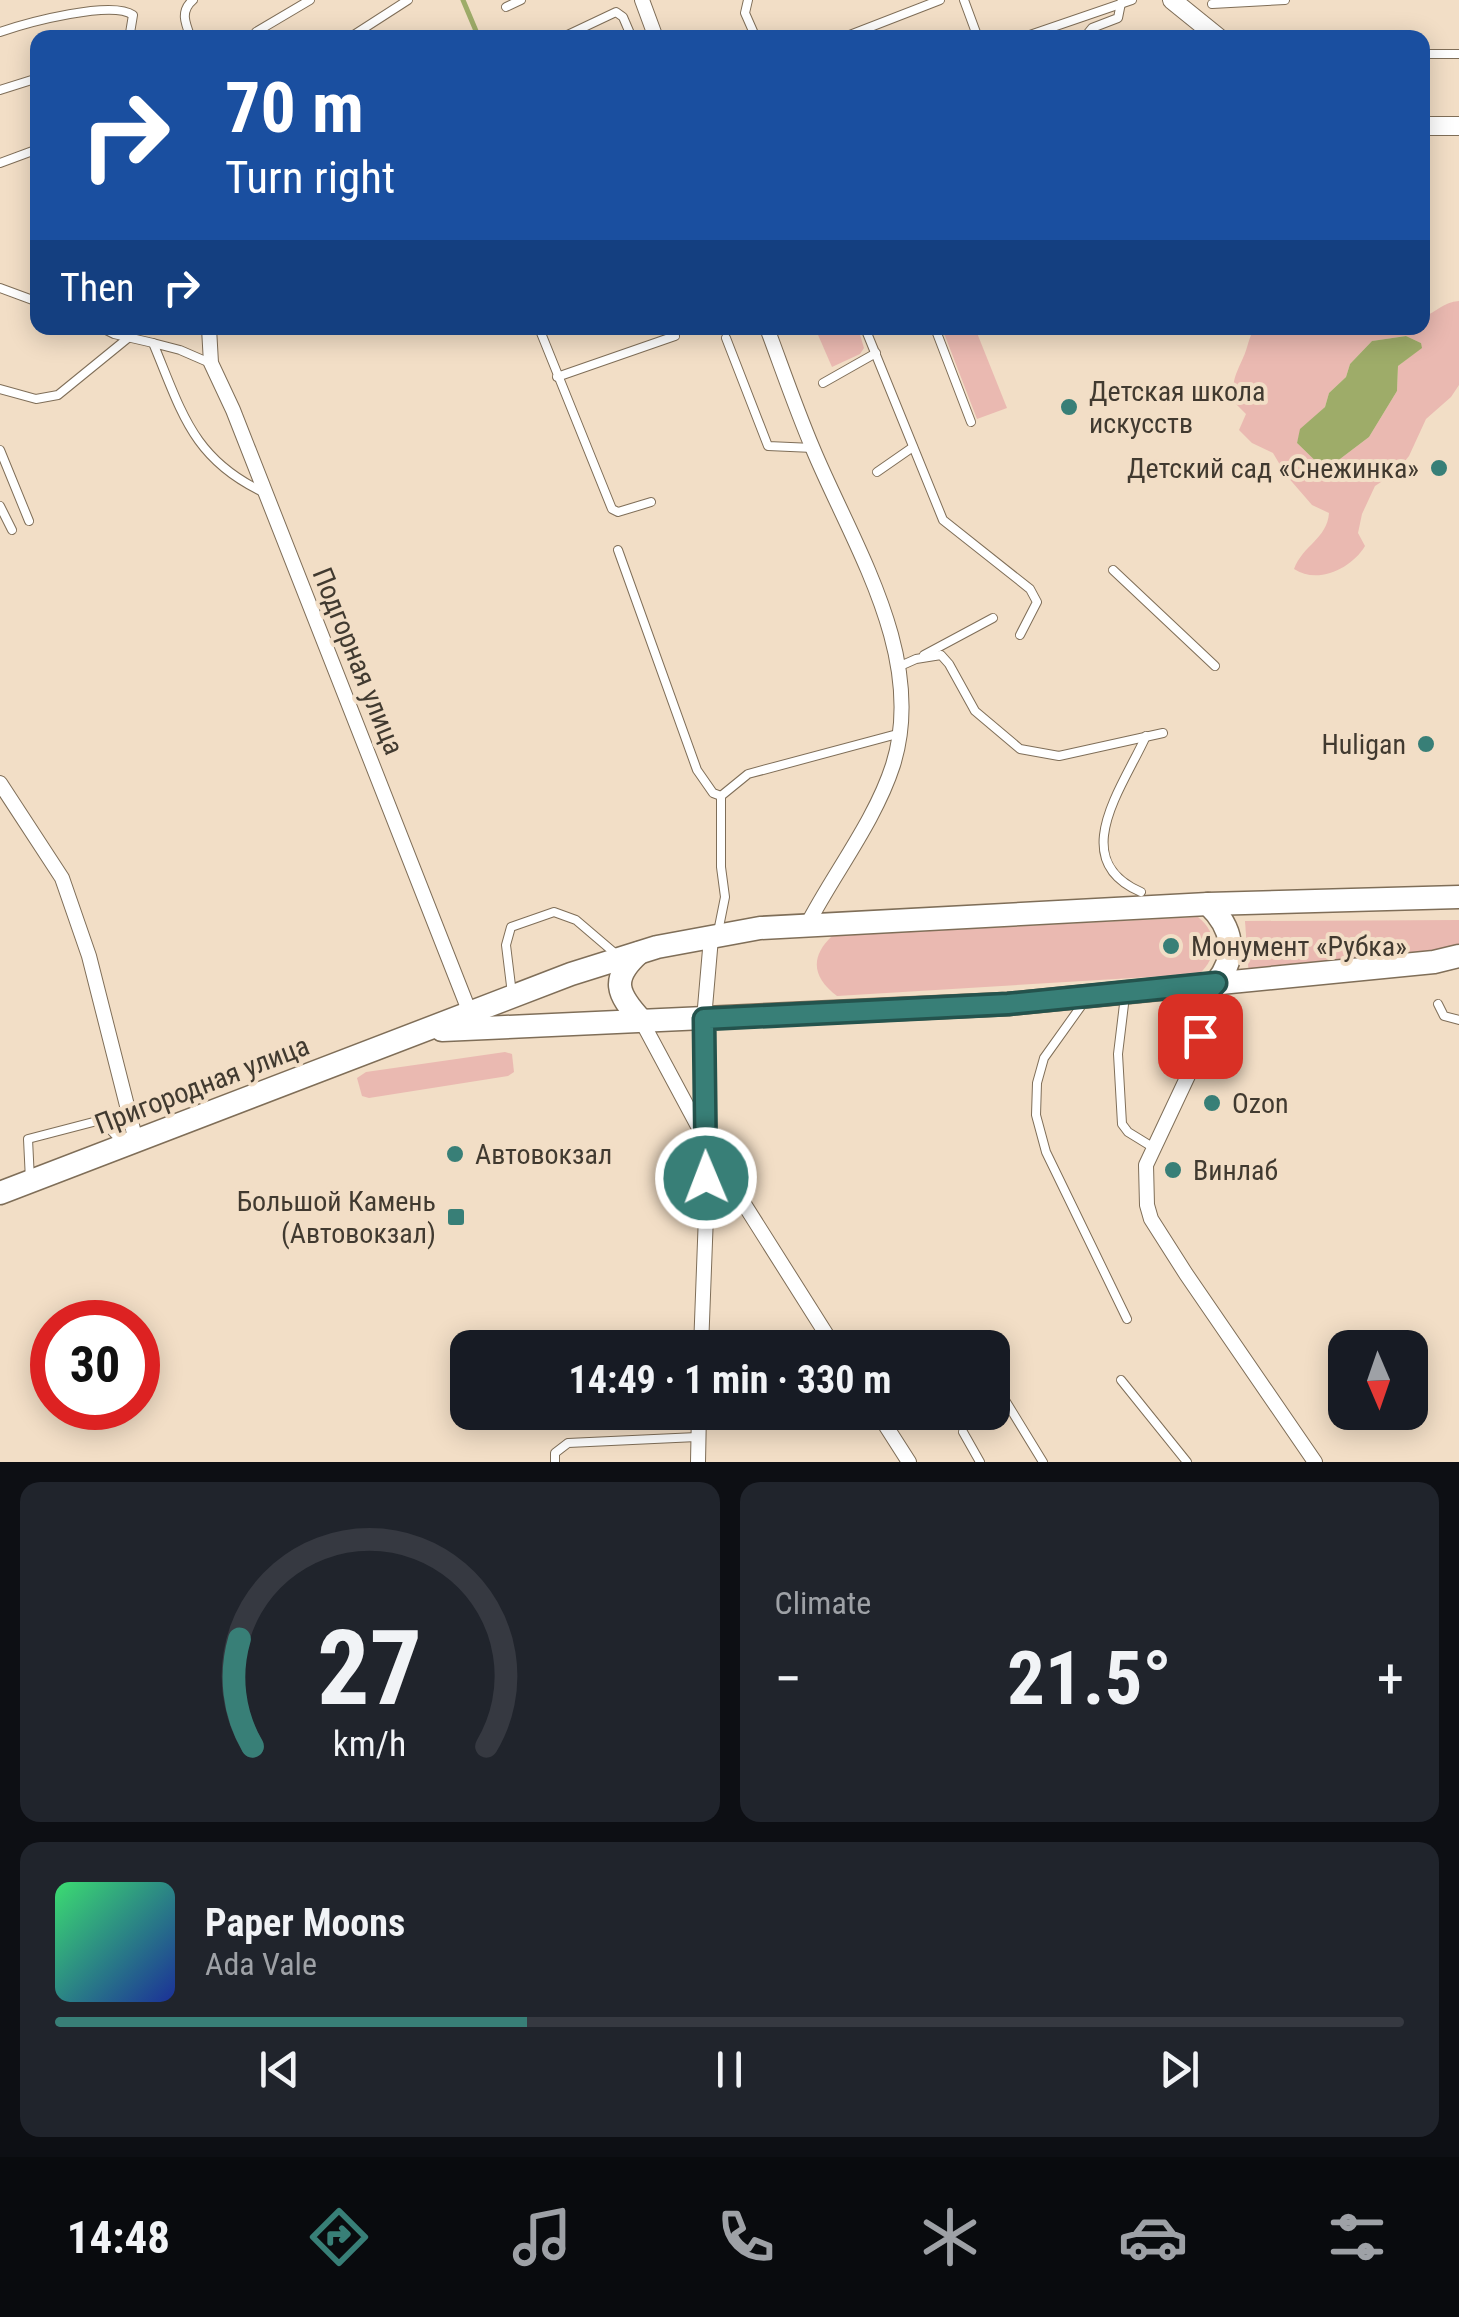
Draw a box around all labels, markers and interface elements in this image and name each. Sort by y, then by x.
text: 70 m [225,67,364,149]
icon: right [60,70,190,200]
text: Turn right [225,151,395,204]
icon: right [154,260,209,315]
text: Then [60,266,134,310]
place label: Детская школа искусств [1089,375,1265,440]
marker: Детская школа искусств [1058,396,1080,418]
place label: Детский сад «Снежинка» [1127,452,1419,485]
marker: Детский сад «Снежинка» [1428,457,1450,479]
street label: Подгорная улица [305,563,411,759]
place label: Huligan [1321,728,1406,761]
marker: Huligan [1415,733,1437,755]
place label: Монумент «Рубка» [1191,930,1407,963]
marker: Монумент «Рубка» [1160,935,1182,957]
pin [1158,994,1243,1079]
icon: arrive [1173,1009,1228,1064]
street label: Пригородная улица [90,1029,314,1141]
place label: Ozon [1232,1087,1289,1120]
marker: Ozon [1201,1092,1223,1114]
position arrow [654,1126,758,1230]
place label: Автовокзал [475,1138,612,1171]
marker: Автовокзал [444,1143,466,1165]
place label: Винлаб [1193,1154,1278,1187]
marker: Винлаб [1162,1159,1184,1181]
place label: Большой Камень (Автовокзал) [237,1185,436,1250]
marker: Большой Камень (Автовокзал) [445,1206,467,1228]
speed limit sign: 30 [30,1300,160,1430]
north arrow [1328,1330,1428,1430]
map controls [1328,1330,1428,1430]
text: 14:49 · 1 min · 330 m [569,1358,891,1402]
text: Climate [775,1584,871,1622]
text: 27 [317,1608,422,1729]
text: 21.5° [1007,1634,1172,1722]
text: − [775,1647,802,1711]
text: + [1377,1647,1404,1711]
text: km/h [333,1723,407,1765]
text: Paper Moons [205,1901,405,1945]
text: Ada Vale [205,1945,317,1983]
icon: previous [252,2042,307,2097]
icon: pause [702,2042,757,2097]
icon: next [1152,2042,1207,2097]
icon: directions [304,2202,374,2272]
icon: music [507,2202,577,2272]
icon: phone [711,2202,781,2272]
icon: climate [915,2202,985,2272]
icon: car [1118,2202,1188,2272]
icon: filters [1322,2202,1392,2272]
text: 14:48 [67,2211,170,2264]

